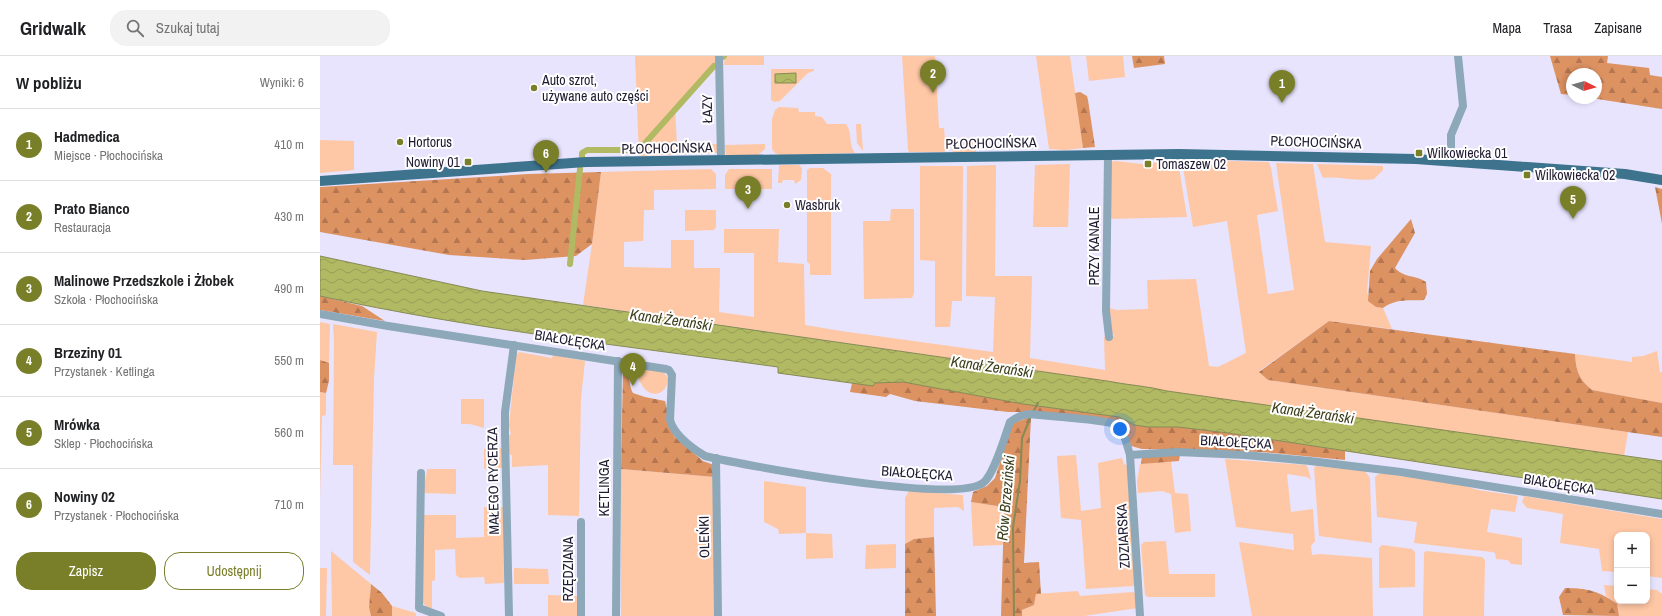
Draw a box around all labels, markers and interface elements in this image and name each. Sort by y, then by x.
search box [110,10,390,46]
text: Gridwalk [20,15,86,41]
icon: search [124,17,146,39]
text: Szukaj tutaj [156,17,219,38]
text: Mapa [1492,19,1521,37]
text: Trasa [1543,19,1572,37]
text: Zapisane [1594,19,1642,37]
pin: 2 [920,60,946,93]
north arrow [1566,68,1602,104]
pin: 1 [1269,70,1295,103]
text: W pobliżu [16,71,82,94]
place label: Auto szrot, używane auto części [541,71,649,105]
text: Wyniki: 6 [260,74,304,91]
marker: Auto szrot, używane auto części [529,83,539,93]
street label: ŁAZY [698,94,716,124]
text: Hadmedica [54,126,120,147]
street label: PŁOCHOCIŃSKA [1270,131,1362,153]
place label: Hortorus [408,133,452,151]
street label: PŁOCHOCIŃSKA [945,133,1037,153]
text: 1 [26,136,32,153]
text: 410 m [274,136,304,153]
marker: Hortorus [395,137,405,147]
street label: PŁOCHOCIŃSKA [621,138,713,158]
pin: 6 [533,140,559,173]
place label: Wilkowiecka 01 [1427,144,1508,162]
text: Miejsce · Płochocińska [54,147,163,164]
marker: Wilkowiecka 01 [1414,148,1424,158]
place label: Nowiny 01 [406,153,461,171]
place label: Tomaszew 02 [1156,155,1226,173]
marker: Nowiny 01 [463,157,473,167]
marker: Tomaszew 02 [1143,159,1153,169]
place label: Wilkowiecka 02 [1535,166,1615,184]
marker: Wilkowiecka 02 [1522,170,1532,180]
pin: 3 [735,176,761,209]
pin: 5 [1560,186,1586,219]
place label: Wasbruk [795,196,840,214]
text: Prato Bianco [54,198,130,219]
marker: Wasbruk [782,200,792,210]
street label: PRZY KANALE [1085,207,1103,285]
text: 2 [26,208,32,225]
text: 430 m [274,208,304,225]
text: Restauracja [54,219,111,236]
text: Malinowe Przedszkole i Żłobek [54,270,234,291]
text: 3 [26,280,32,297]
text: 490 m [274,280,304,297]
text: Szkoła · Płochocińska [54,291,158,308]
water label: Kanał Żerański [629,303,714,336]
street label: BIAŁOŁĘCKA [533,326,607,355]
text: Brzeziny 01 [54,342,122,363]
water label: Kanał Żerański [950,350,1035,383]
text: 4 [26,352,32,369]
text: 550 m [274,352,304,369]
pin: 4 [620,353,646,386]
text: Przystanek · Ketlinga [54,363,155,380]
water label: Kanał Żerański [1271,396,1356,429]
text: Mrówka [54,414,100,435]
your location [1110,419,1130,439]
text: 5 [26,424,32,441]
text: 560 m [274,424,304,441]
street label: MAŁEGO RYCERZA [483,427,503,535]
street label: BIAŁOŁĘCKA [1200,431,1272,453]
text: Sklep · Płochocińska [54,435,153,452]
water label: Rów Brzeziński [991,454,1020,541]
street label: KETLINGA [595,459,613,516]
street label: BIAŁOŁĘCKA [881,462,954,484]
street label: BIAŁOŁĘCKA [1522,470,1596,499]
text: Nowiny 02 [54,486,115,507]
text: 6 [26,496,32,513]
text: 710 m [274,496,304,513]
street label: ZDZIARSKA [1112,503,1134,569]
text: Przystanek · Płochocińska [54,507,179,524]
street label: OLEŃKI [695,516,713,558]
map controls [1614,532,1650,604]
button: + [1614,532,1650,568]
street label: RZĘDZIANA [559,536,577,602]
button: Zapisz [16,552,156,590]
button: Udostępnij [164,552,304,590]
button: − [1614,568,1650,604]

